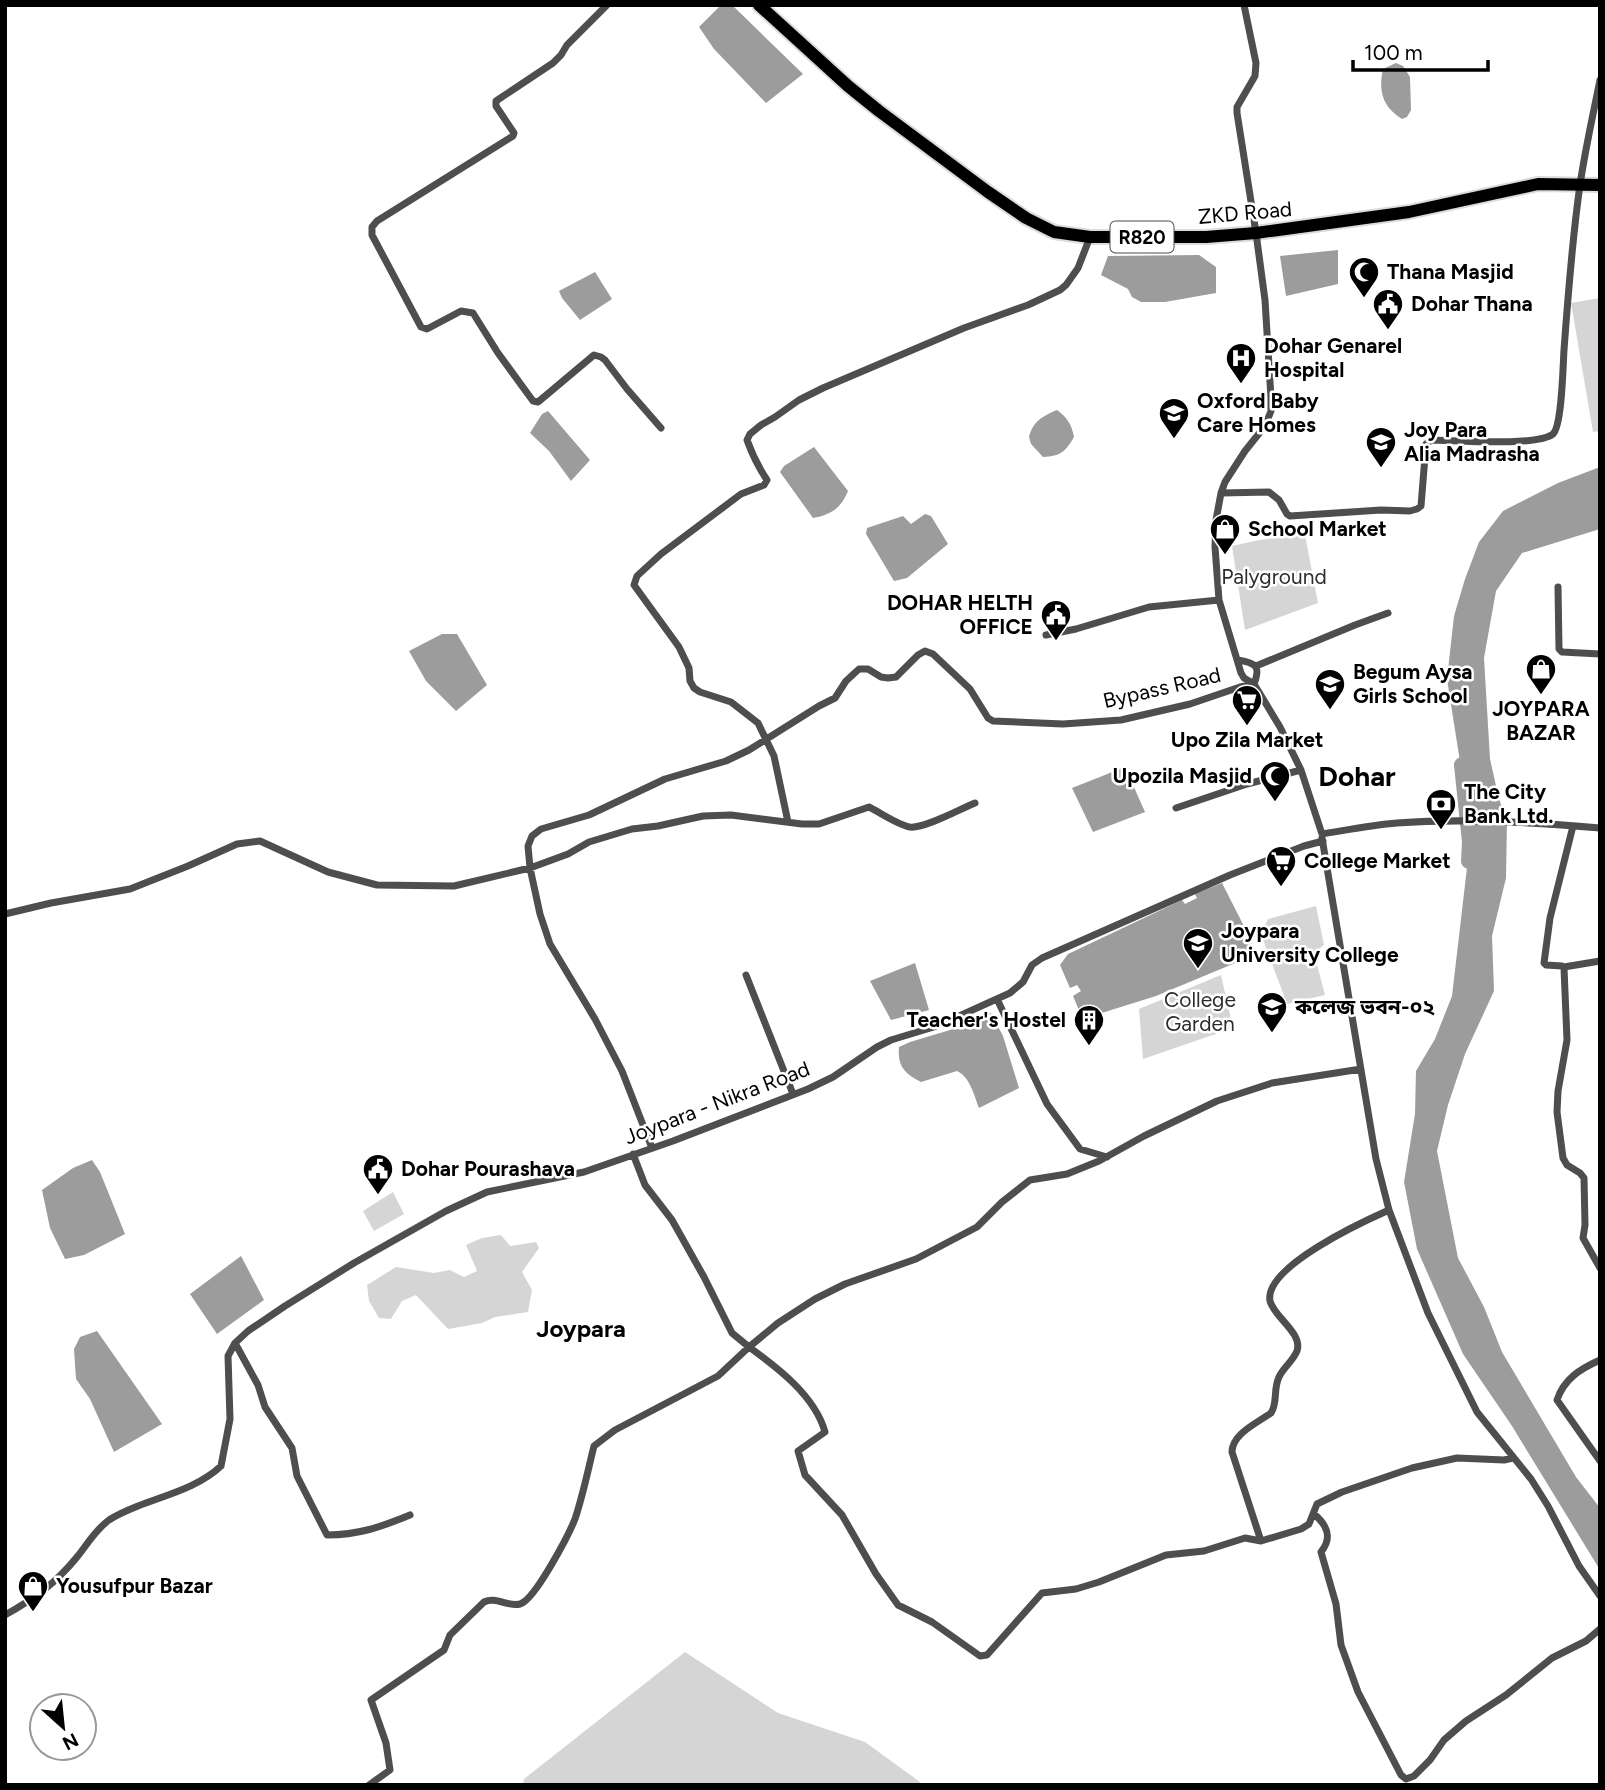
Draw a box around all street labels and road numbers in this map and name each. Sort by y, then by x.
street label: ZKD Road [1197,196,1293,229]
road number: R820 [1110,221,1174,252]
street label: Bypass Road [1101,662,1223,713]
street label: Joypara - Nikra Road [621,1056,813,1149]

